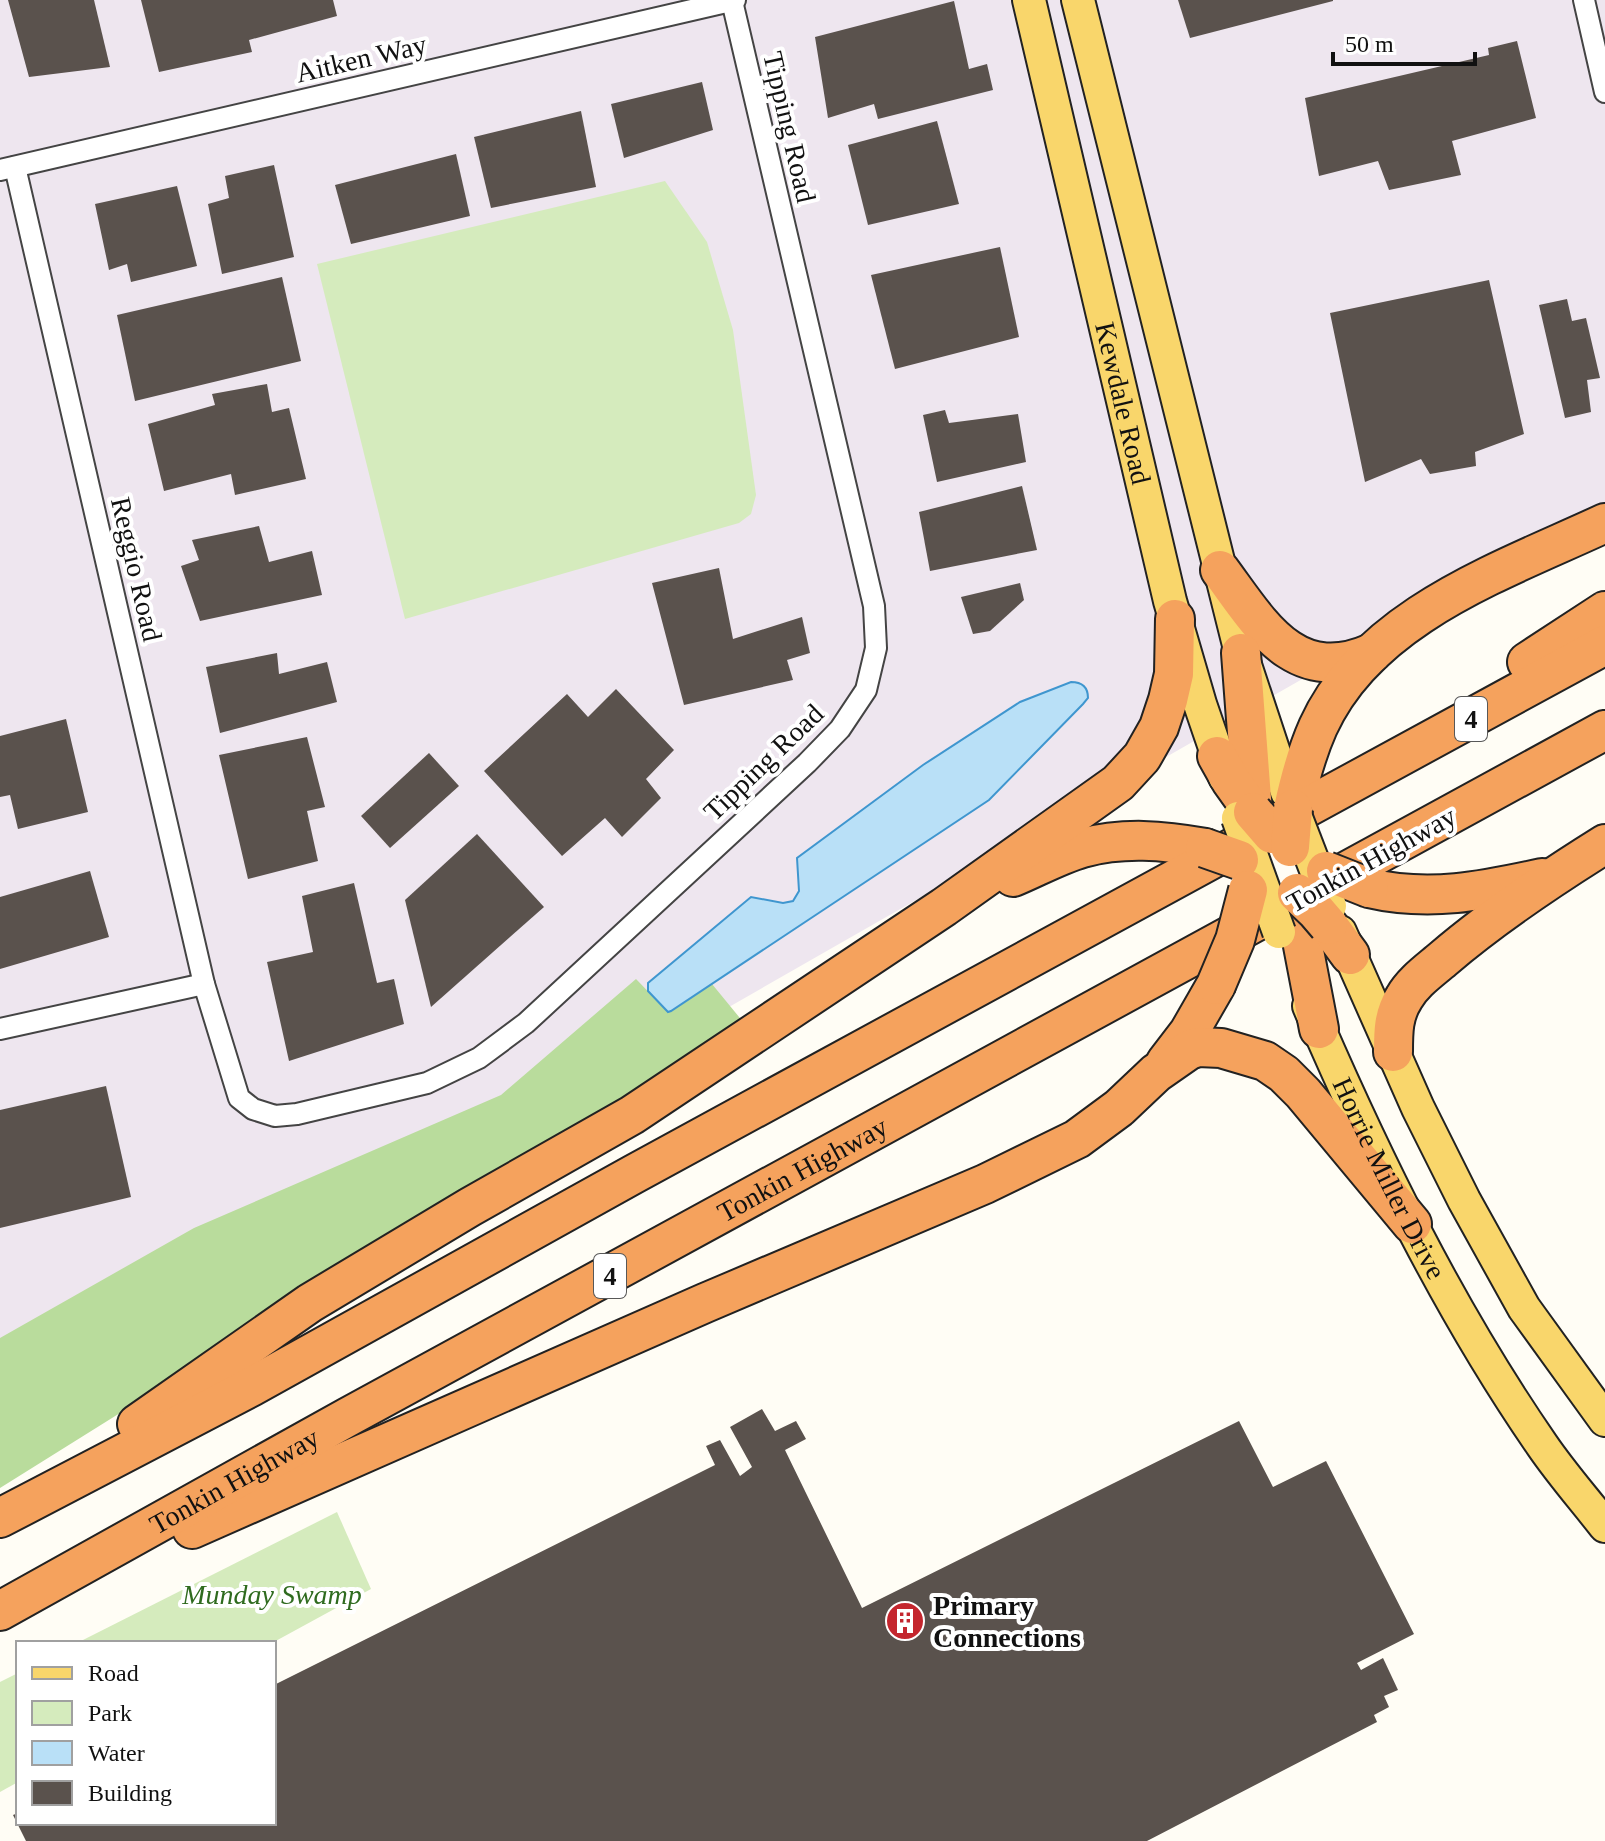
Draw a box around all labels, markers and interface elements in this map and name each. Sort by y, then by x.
scale bar [1333,16,1475,66]
street label: Aitken Way [293,28,430,89]
text: 50 m [1345,31,1394,57]
street label: Tipping Road [757,49,822,206]
street label: Kewdale Road [1089,319,1157,487]
street label: Reggio Road [105,494,168,644]
road number: 4 [1455,697,1487,741]
street label: Tipping Road [697,698,829,827]
street label: Tonkin Highway [1281,800,1461,919]
street label: Horrie Miller Drive [1326,1073,1452,1284]
street label: Tonkin Highway [712,1111,893,1228]
road number: 4 [594,1254,626,1298]
street label: Tonkin Highway [144,1421,324,1540]
park label: Munday Swamp [181,1579,362,1610]
place label: Primary Connections [933,1590,1081,1653]
building icon: Primary Connections [884,1600,926,1642]
legend [16,1641,276,1825]
text: Road [88,1660,139,1686]
text: Park [88,1700,132,1726]
text: Water [88,1740,145,1766]
text: Building [88,1780,172,1806]

